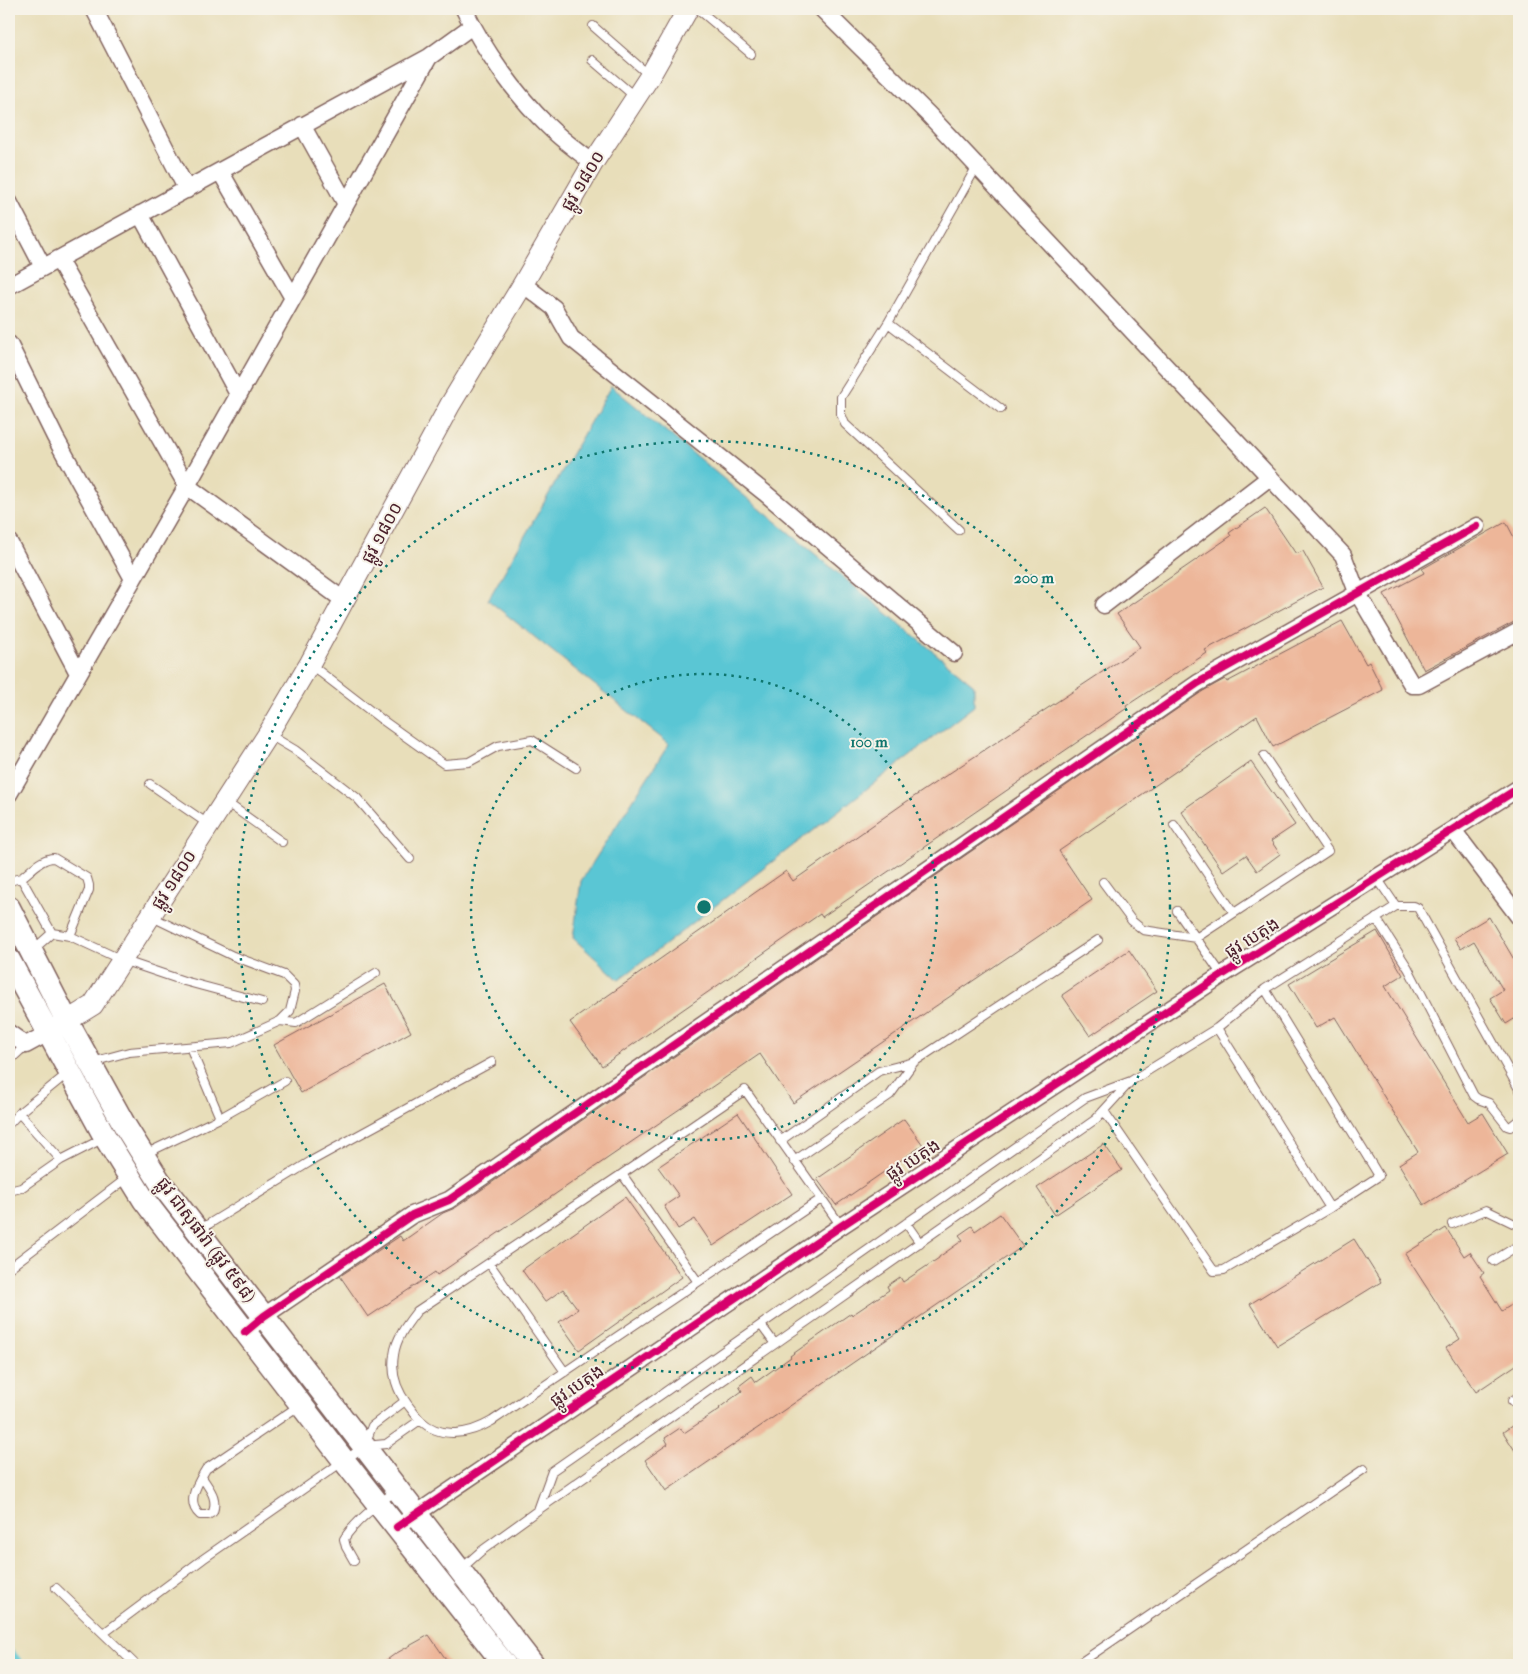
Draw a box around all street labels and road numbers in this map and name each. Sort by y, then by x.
street label: ផ្លូវ ១៨០០ [557,147,614,218]
street label: ផ្លូវ ១៨០០ [357,499,412,570]
street label: ផ្លូវ ១៨០០ [147,846,205,917]
street label: ផ្លូវ បេតុង [1221,913,1286,967]
street label: ផ្លូវ បេតុង [882,1135,947,1190]
street label: ផ្លូវ ជាសុផារ៉ា (ផ្លូវ ៥៩៨) [148,1173,260,1310]
street label: ផ្លូវ បេតុង [546,1360,611,1416]

